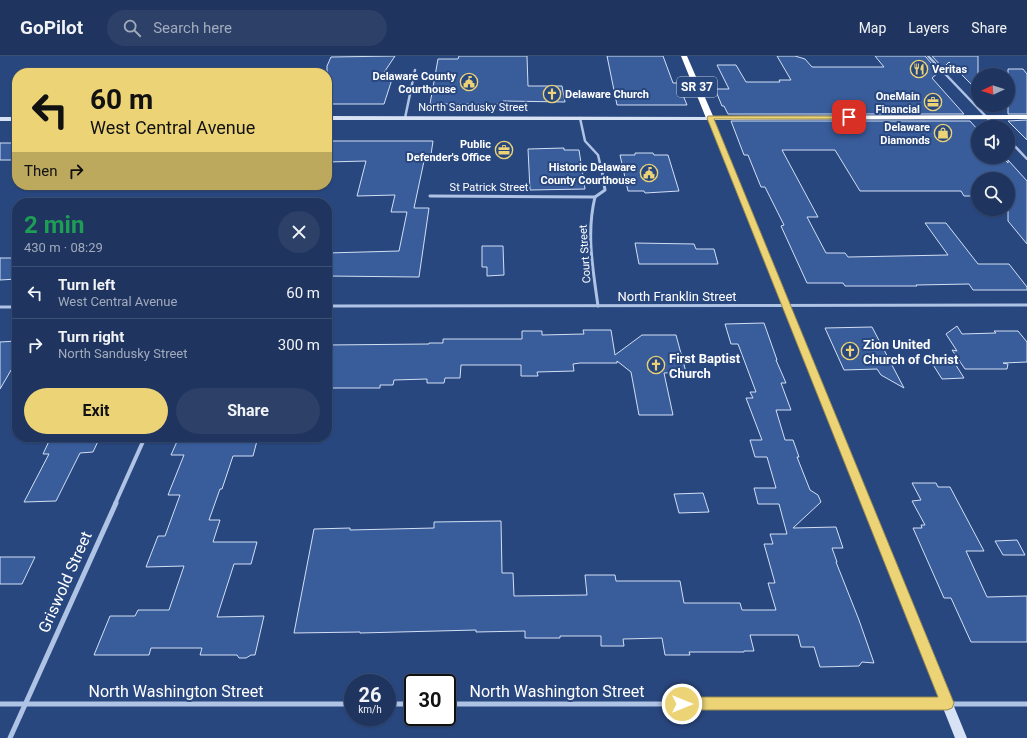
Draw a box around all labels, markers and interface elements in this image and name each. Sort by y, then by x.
search box [107,10,387,46]
text: GoPilot [20,16,83,39]
icon: search [121,17,143,39]
text: Search here [153,19,232,37]
text: Map [859,20,886,36]
text: Layers [908,20,949,36]
text: Share [971,20,1007,36]
restaurant icon: Veritas [909,59,929,79]
place label: Veritas [932,63,967,76]
north arrow [971,68,1015,112]
map controls [971,68,1015,216]
place label: Delaware County Courthouse [373,70,456,96]
public building icon: Delaware County Courthouse [459,72,479,92]
road number: SR 37 [677,77,717,97]
text: 60 m [90,83,153,116]
icon: left [24,84,76,136]
church icon: Delaware Church [542,84,562,104]
place label: Delaware Church [565,88,649,101]
place label: OneMain Financial [875,90,920,116]
office icon: OneMain Financial [923,92,943,112]
pin [832,100,866,134]
street label: North Sandusky Street [418,101,528,114]
icon: arrive [838,106,860,128]
text: West Central Avenue [90,117,255,138]
button: sound [971,120,1015,164]
place label: Delaware Diamonds [880,121,930,147]
shop icon: Delaware Diamonds [933,123,953,143]
place label: Public Defender's Office [407,138,491,164]
office icon: Public Defender's Office [494,140,514,160]
icon: right [65,160,87,182]
place label: Historic Delaware County Courthouse [541,161,636,187]
text: Then [24,162,57,180]
public building icon: Historic Delaware County Courthouse [639,163,659,183]
button: search [971,172,1015,216]
street label: St Patrick Street [450,181,529,194]
text: 2 min [24,211,84,239]
button: close [278,211,320,253]
street label: Court Street [576,224,594,284]
text: 430 m · 08:29 [24,240,103,255]
text: Turn left [58,276,115,294]
icon: left [24,282,46,304]
text: 60 m [286,284,320,302]
street label: North Franklin Street [617,289,737,304]
text: West Central Avenue [58,294,177,309]
text: Turn right [58,328,124,346]
icon: right [24,334,46,356]
text: 300 m [278,336,320,354]
place label: Zion United Church of Christ [863,337,959,367]
church icon: Zion United Church of Christ [840,341,860,361]
text: North Sandusky Street [58,346,188,361]
place label: First Baptist Church [669,351,741,381]
church icon: First Baptist Church [646,355,666,375]
button: Exit [24,388,168,434]
button: Share [176,388,320,434]
street label: Griswold Street [34,528,96,636]
speed limit sign: 30 [404,674,456,726]
street label: North Washington Street [88,682,264,701]
street label: North Washington Street [469,682,645,701]
text: 26 [359,683,381,707]
position arrow [661,683,703,725]
text: km/h [358,704,382,715]

